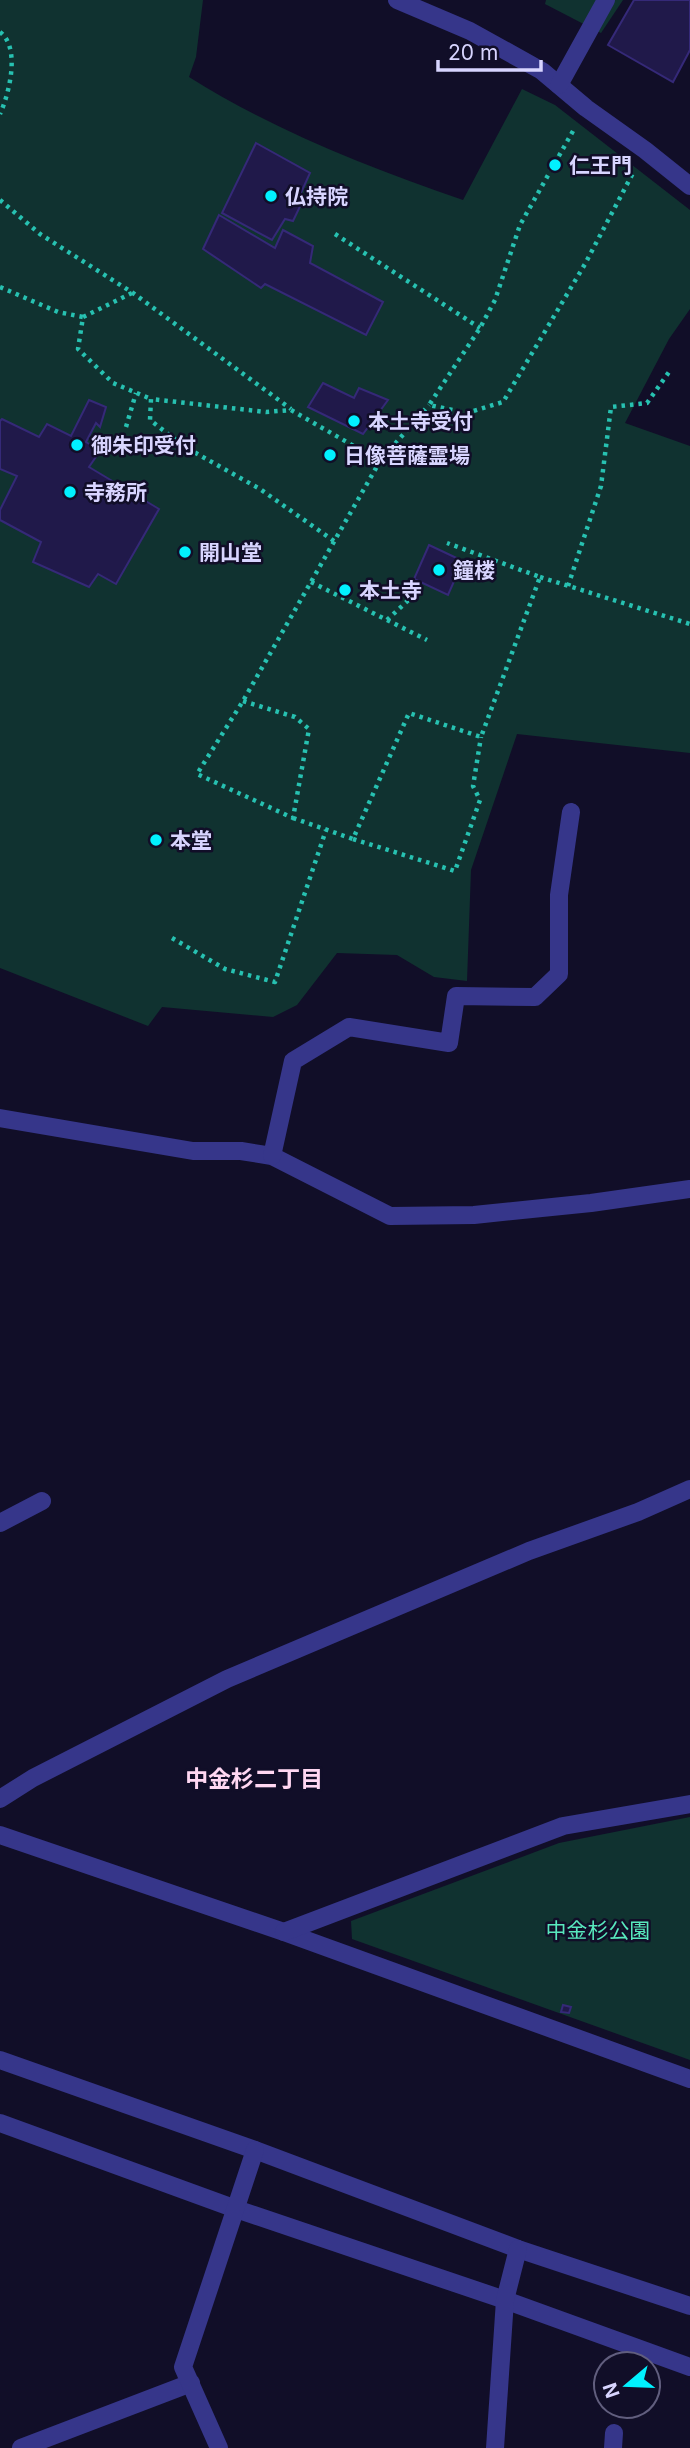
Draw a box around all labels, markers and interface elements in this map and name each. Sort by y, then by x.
scale bar [438,28,541,72]
text: 20 m [448,40,498,65]
place label: 仁王門 [569,153,632,178]
marker: 仁王門 [547,157,563,173]
place label: 仏持院 [285,184,348,209]
marker: 仏持院 [263,188,279,204]
place label: 本土寺受付 [368,409,473,434]
marker: 本土寺受付 [346,413,362,429]
place label: 御朱印受付 [91,433,196,458]
marker: 御朱印受付 [69,437,85,453]
place label: 日像菩薩霊場 [344,443,470,468]
marker: 日像菩薩霊場 [322,447,338,463]
place label: 寺務所 [84,480,147,505]
marker: 寺務所 [62,484,78,500]
place label: 開山堂 [199,540,262,565]
marker: 開山堂 [177,544,193,560]
place label: 鐘楼 [453,558,495,583]
marker: 鐘楼 [431,562,447,578]
place label: 本土寺 [359,578,422,603]
marker: 本土寺 [337,582,353,598]
place label: 本堂 [170,828,212,853]
marker: 本堂 [148,832,164,848]
district label: 中金杉二丁目 [185,1765,323,1793]
park label: 中金杉公園 [546,1918,651,1943]
north arrow [592,2350,662,2420]
text: N [598,2380,625,2401]

